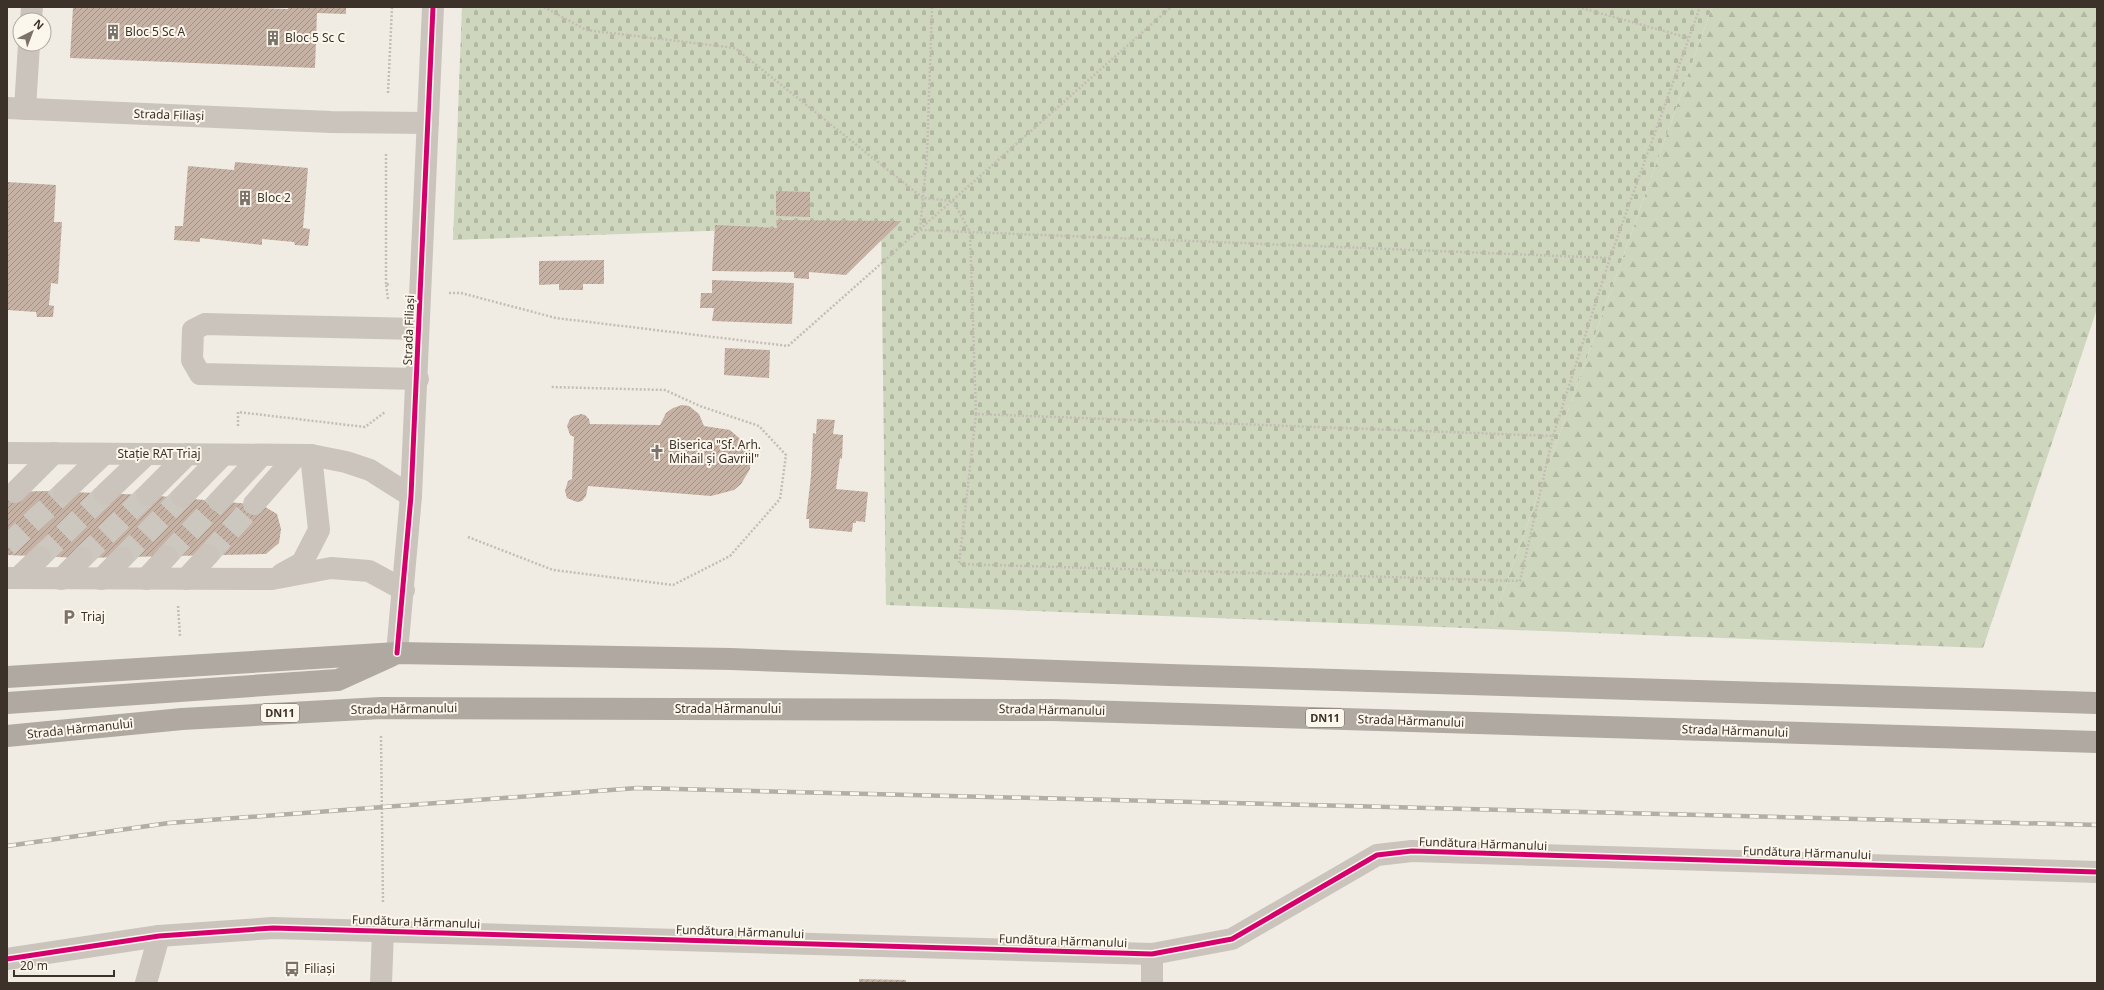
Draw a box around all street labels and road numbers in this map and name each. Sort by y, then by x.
street label: Strada Filiași [133,105,205,124]
street label: Strada Filiași [399,294,418,366]
street label: Stație RAT Triaj [117,445,201,462]
street label: Strada Hărmanului [351,699,457,718]
street label: Strada Hărmanului [675,700,781,717]
street label: Strada Hărmanului [999,700,1105,719]
road number: DN11 [261,704,299,722]
road number: DN11 [1306,709,1344,727]
street label: Strada Hărmanului [1357,710,1465,731]
street label: Strada Hărmanului [26,714,134,743]
street label: Strada Hărmanului [1681,720,1789,741]
street label: Fundătura Hărmanului [1419,833,1548,854]
street label: Fundătura Hărmanului [1743,842,1872,863]
street label: Fundătura Hărmanului [352,911,481,932]
street label: Fundătura Hărmanului [676,921,805,942]
street label: Fundătura Hărmanului [999,930,1128,951]

